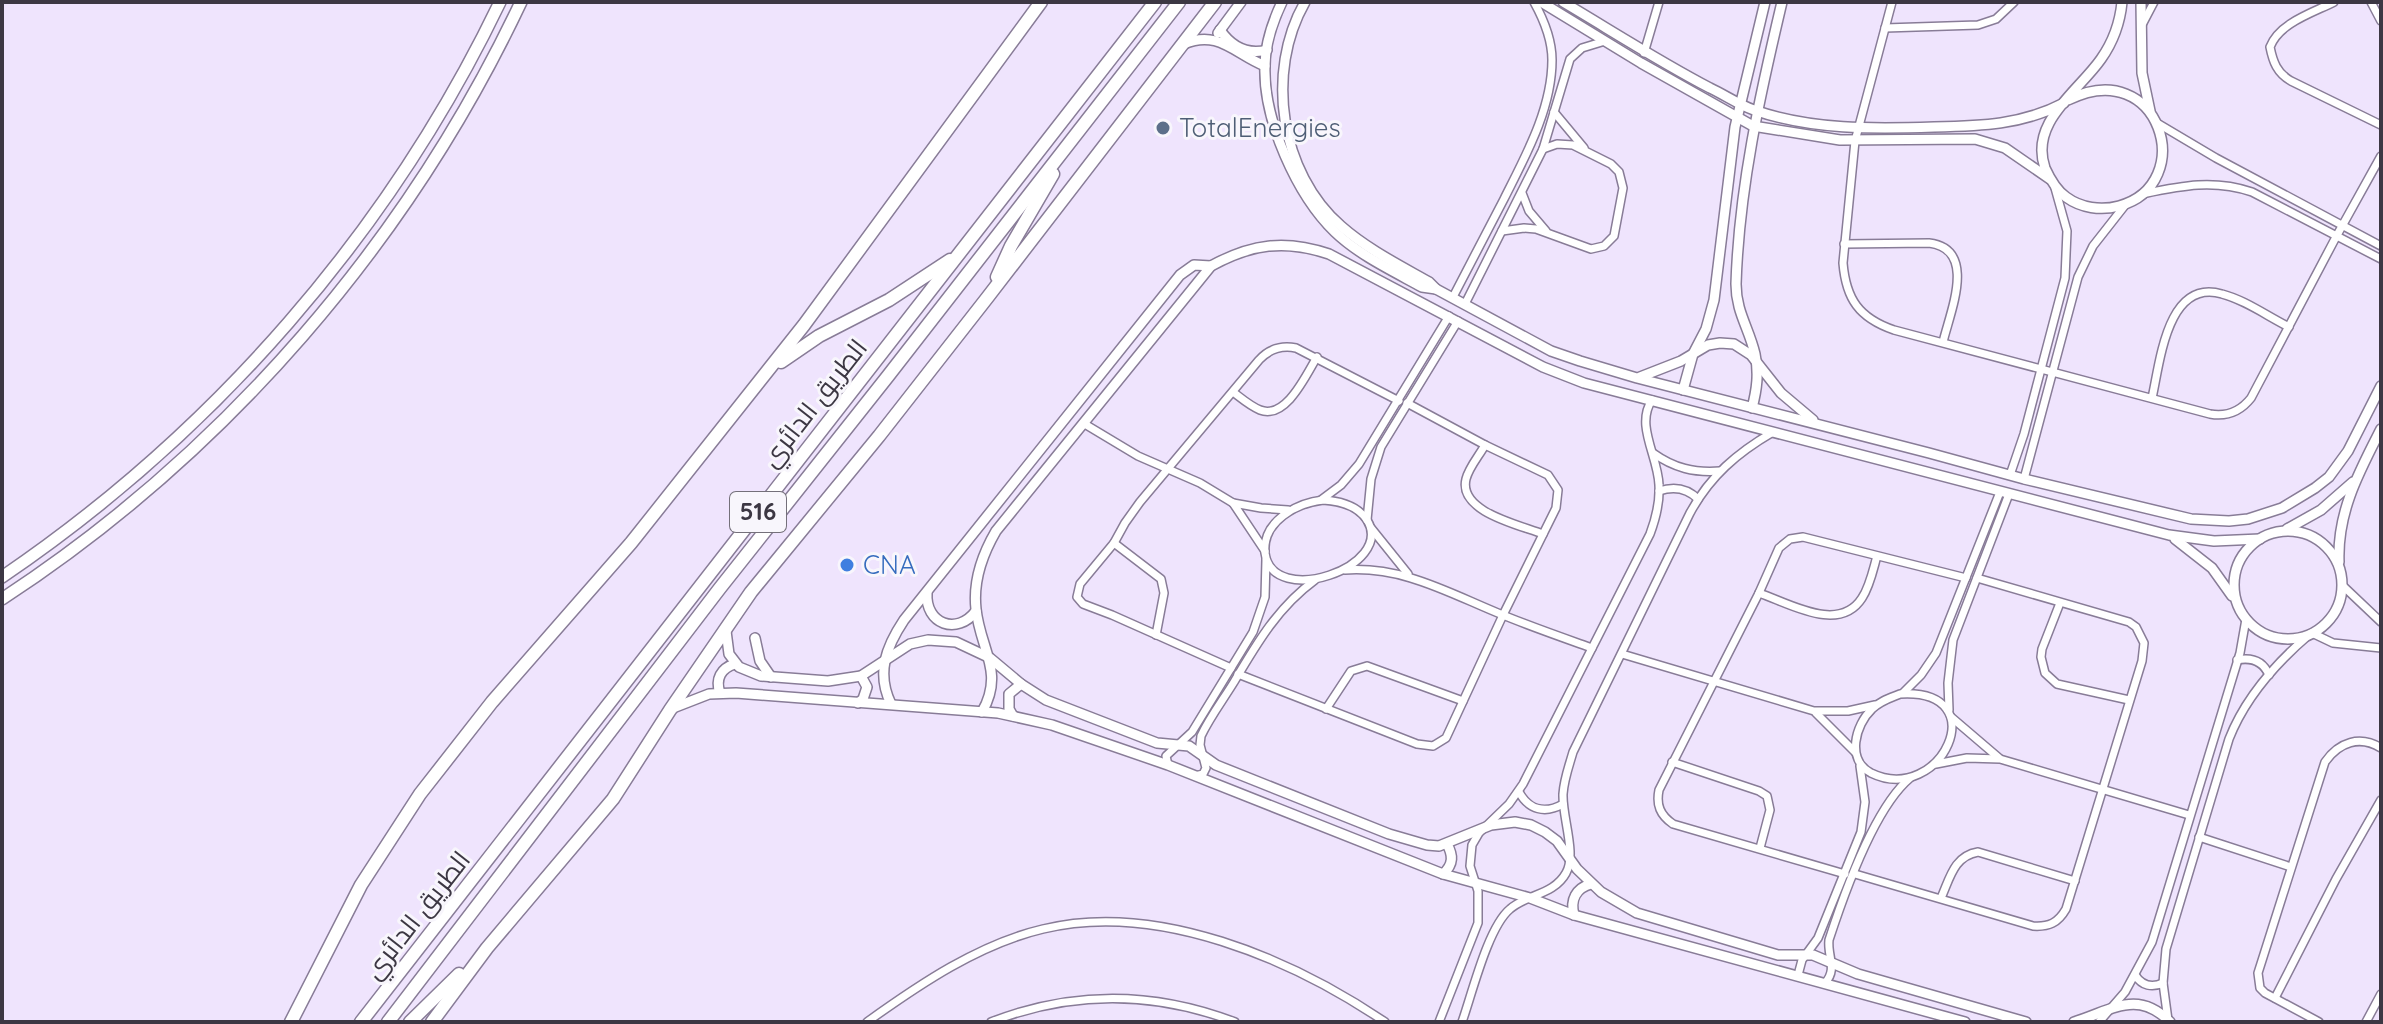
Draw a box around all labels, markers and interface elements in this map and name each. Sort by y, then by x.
place label: TotalEnergies [1179,111,1341,144]
marker: TotalEnergies [1154,119,1172,137]
street label: الطريق الدائري [753,332,877,476]
road number: 516 [730,492,786,532]
place label: CNA [863,548,916,581]
marker: CNA [838,556,856,574]
street label: الطريق الدائري [356,844,480,988]

